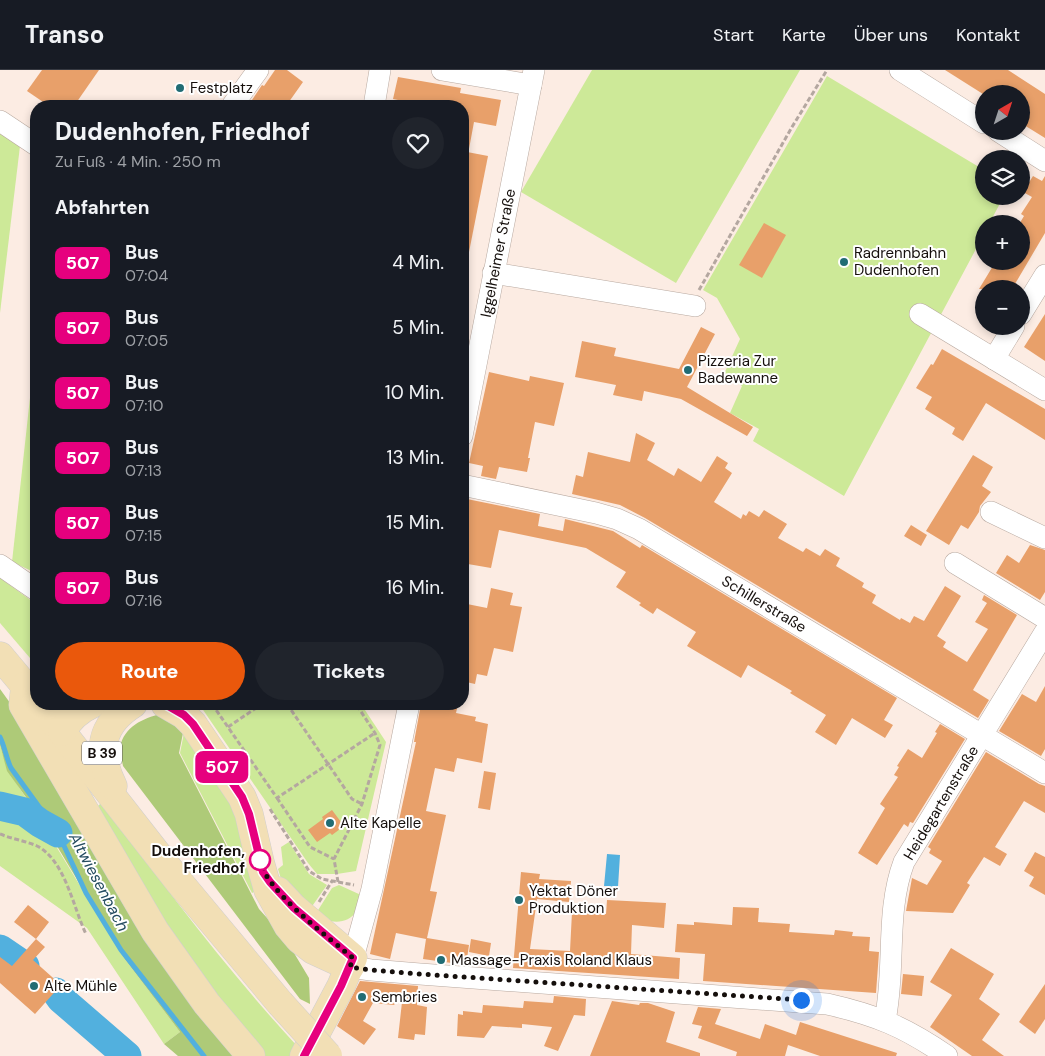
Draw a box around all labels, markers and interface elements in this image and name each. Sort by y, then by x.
text: Transo [25,19,104,50]
text: Start [713,23,754,47]
text: Karte [782,23,826,47]
text: Über uns [854,23,928,47]
text: Kontakt [956,23,1020,47]
place label: Festplatz [190,78,253,98]
marker: Festplatz [174,82,186,94]
north arrow [975,85,1030,140]
map controls [975,85,1030,335]
text: Dudenhofen, Friedhof [55,116,310,147]
button: heart [392,117,444,169]
button: layers [975,150,1030,205]
text: Zu Fuß · 4 Min. · 250 m [55,151,221,172]
street label: Iggelheimer Straße [476,187,520,319]
text: Abfahrten [55,195,149,220]
button: + [975,215,1030,270]
text: Bus [125,240,159,265]
place label: Radrennbahn Dudenhofen [854,243,946,280]
text: 4 Min. [392,250,444,275]
text: 507 [66,251,99,275]
marker: Radrennbahn Dudenhofen [838,256,850,268]
text: 07:04 [125,265,168,286]
button: − [975,280,1030,335]
text: Bus [125,305,159,330]
text: 5 Min. [392,315,444,340]
text: 507 [66,316,99,340]
text: 07:05 [125,330,168,351]
place label: Pizzeria Zur Badewanne [698,351,778,388]
marker: Pizzeria Zur Badewanne [682,364,694,376]
text: Bus [125,370,159,395]
text: 10 Min. [385,380,444,405]
text: 507 [66,381,99,405]
text: 07:10 [125,395,163,416]
text: Bus [125,435,159,460]
text: 13 Min. [387,445,444,470]
text: 507 [66,446,99,470]
text: 07:13 [125,460,162,481]
text: Bus [125,500,159,525]
text: 15 Min. [386,510,444,535]
text: 507 [66,511,99,535]
text: 07:15 [125,525,162,546]
text: Bus [125,565,159,590]
street label: Schillerstraße [718,571,810,637]
text: 16 Min. [386,575,444,600]
text: 507 [66,576,99,600]
text: 07:16 [125,590,163,611]
button: Route [55,642,245,700]
button: Tickets [255,642,444,700]
road number: B 39 [82,741,122,764]
street label: Heidegartenstraße [899,742,983,864]
line badge: 507 [193,751,251,783]
text: 507 [205,755,239,779]
place label: Alte Kapelle [340,813,421,833]
marker: Alte Kapelle [324,817,336,829]
water label: Altwiesenbach [64,828,134,935]
place label: Dudenhofen, Friedhof [151,841,245,878]
marker: Dudenhofen, Friedhof [249,849,271,871]
place label: Yektat Döner Produktion [529,881,619,918]
marker: Yektat Döner Produktion [513,894,525,906]
place label: Massage-Praxis Roland Klaus [451,950,652,970]
marker: Massage-Praxis Roland Klaus [435,954,447,966]
place label: Alte Mühle [44,976,117,996]
marker: Alte Mühle [28,980,40,992]
place label: Sembries [372,987,437,1007]
your location [789,988,814,1013]
marker: Sembries [356,991,368,1003]

